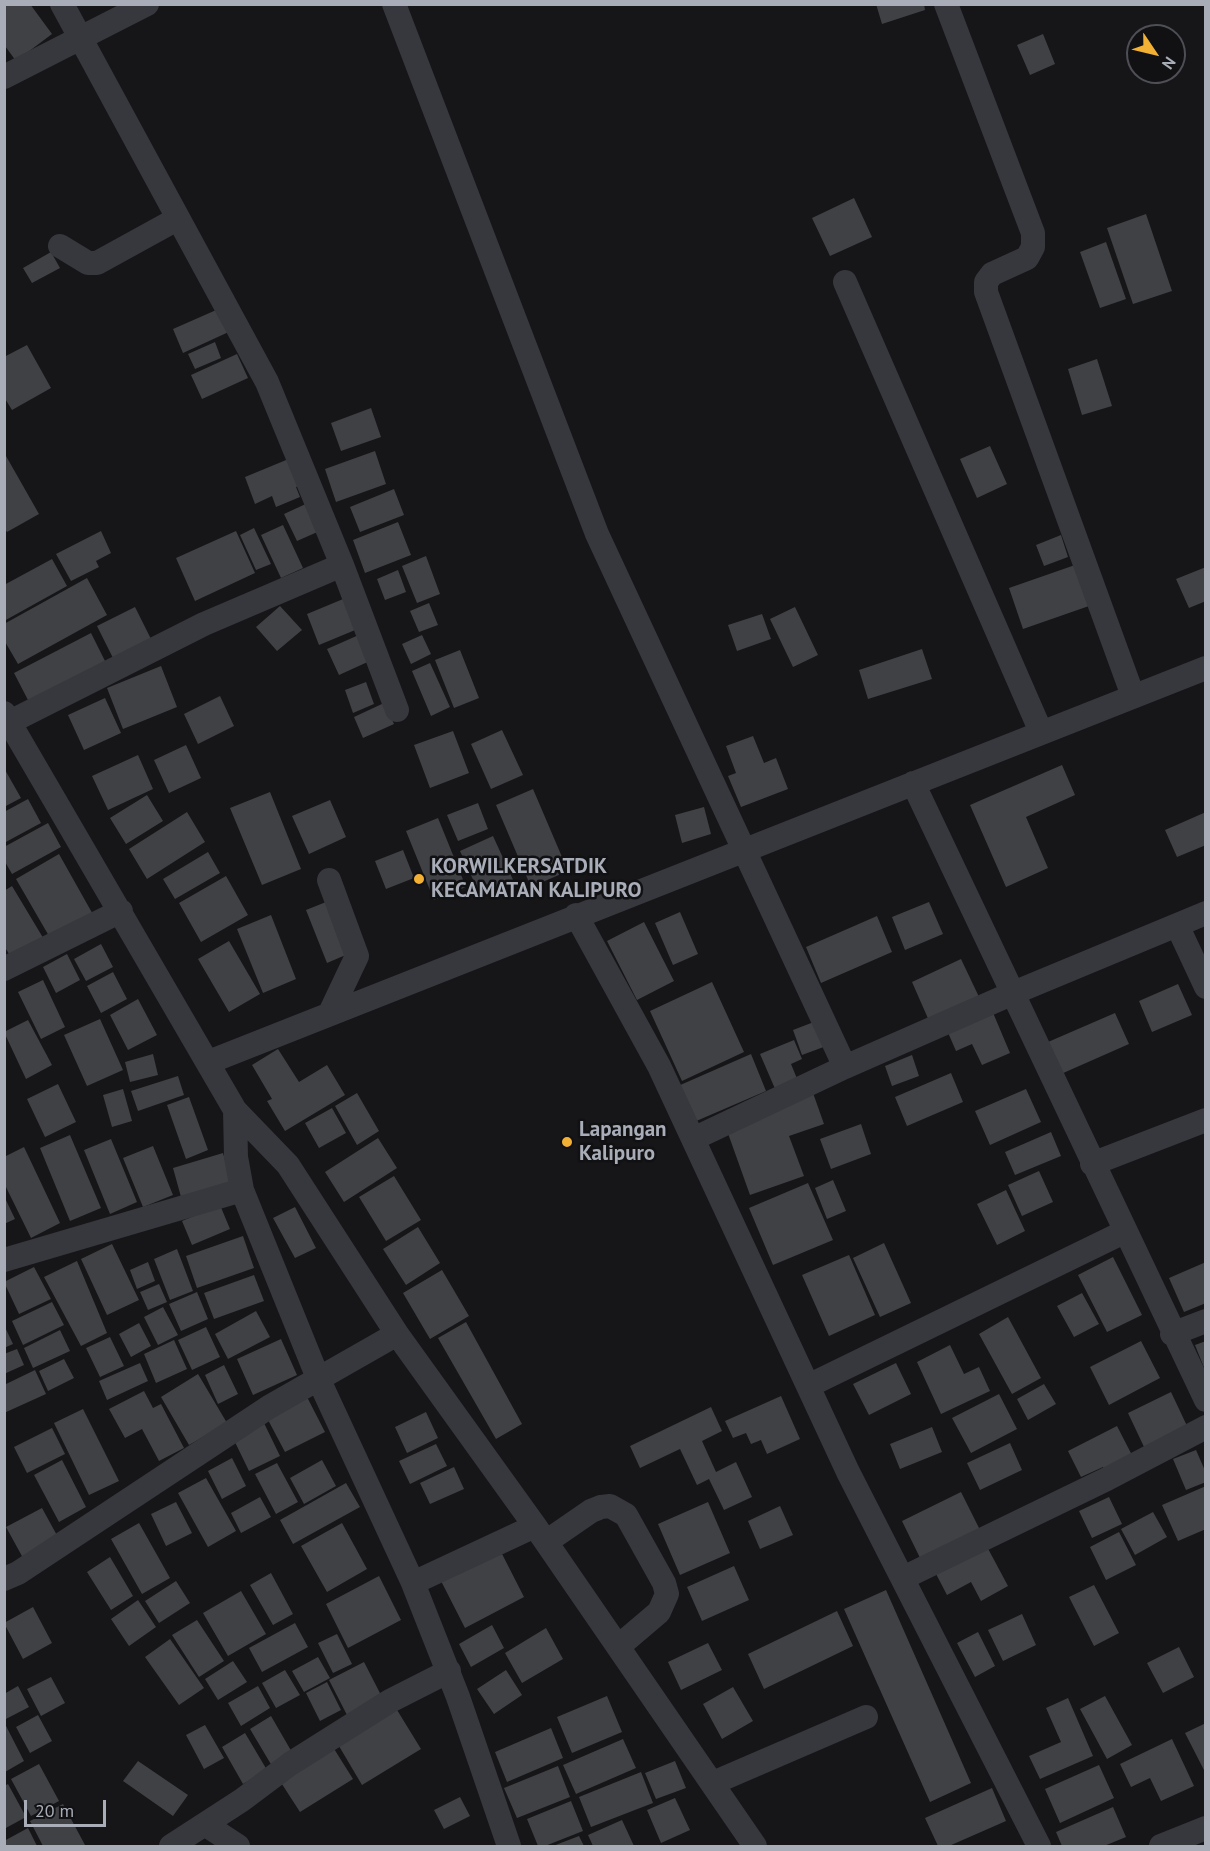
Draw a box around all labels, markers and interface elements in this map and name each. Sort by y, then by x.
north arrow [1126,24,1186,84]
text: N [1158,53,1180,73]
place label: KORWILKERSATDIK KECAMATAN KALIPURO [431,854,642,904]
marker: KORWILKERSATDIK KECAMATAN KALIPURO [412,872,426,886]
place label: Lapangan Kalipuro [579,1117,667,1167]
marker: Lapangan Kalipuro [560,1135,574,1149]
scale bar [27,1788,110,1826]
text: 20 m [35,1799,74,1822]

